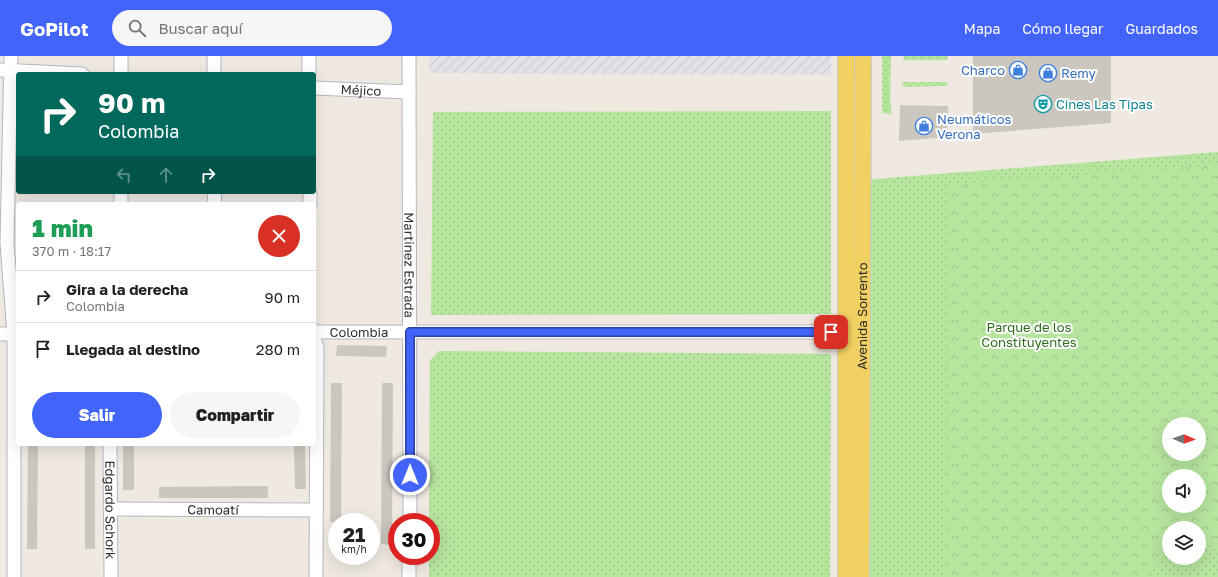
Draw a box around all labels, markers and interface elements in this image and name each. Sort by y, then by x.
search box [112,10,392,46]
text: GoPilot [20,17,88,40]
icon: search [126,17,148,39]
text: Buscar aquí [158,19,243,37]
text: Mapa [964,20,1000,37]
text: Cómo llegar [1022,20,1103,37]
text: Guardados [1125,20,1198,37]
shop icon: Charco [1008,60,1028,80]
place label: Charco [961,62,1005,78]
shop icon: Remy [1038,63,1058,83]
place label: Remy [1061,65,1096,81]
street label: Méjico [340,81,382,99]
text: 90 m [98,86,165,119]
icon: right [32,88,84,140]
theatre icon: Cines Las Tipas [1033,94,1053,114]
place label: Cines Las Tipas [1056,96,1153,112]
place label: Neumáticos Verona [937,111,1012,142]
shop icon: Neumáticos Verona [914,116,934,136]
text: Colombia [98,120,179,142]
icon: left [113,164,135,186]
icon: ahead [155,164,177,186]
icon: right [197,164,219,186]
street label: Martinez Estrada [401,212,418,318]
text: 1 min [32,213,93,242]
button: close [258,215,300,257]
text: 370 m · 18:17 [32,243,111,259]
street label: Avenida Sorrento [854,262,870,370]
text: Gira a la derecha [66,280,188,298]
icon: right [32,286,54,308]
text: 90 m [265,288,300,306]
text: Colombia [66,298,125,314]
pin [814,315,848,349]
park label: Parque de los Constituyentes [981,319,1077,350]
icon: arrive [820,321,842,343]
street label: Colombia [330,324,388,340]
icon: arrive [32,338,54,360]
text: Llegada al destino [66,340,200,358]
text: 280 m [256,340,300,358]
button: Salir [32,392,162,438]
button: Compartir [170,392,300,438]
north arrow [1162,417,1206,461]
map controls [1162,417,1206,565]
position arrow [389,454,431,496]
street label: Edgardo Schork [102,461,119,560]
button: sound [1162,469,1206,513]
street label: Camoatí [187,501,240,518]
speed limit sign: 30 [388,513,440,565]
button: layers [1162,521,1206,565]
text: 21 [343,522,365,546]
text: km/h [341,543,367,555]

